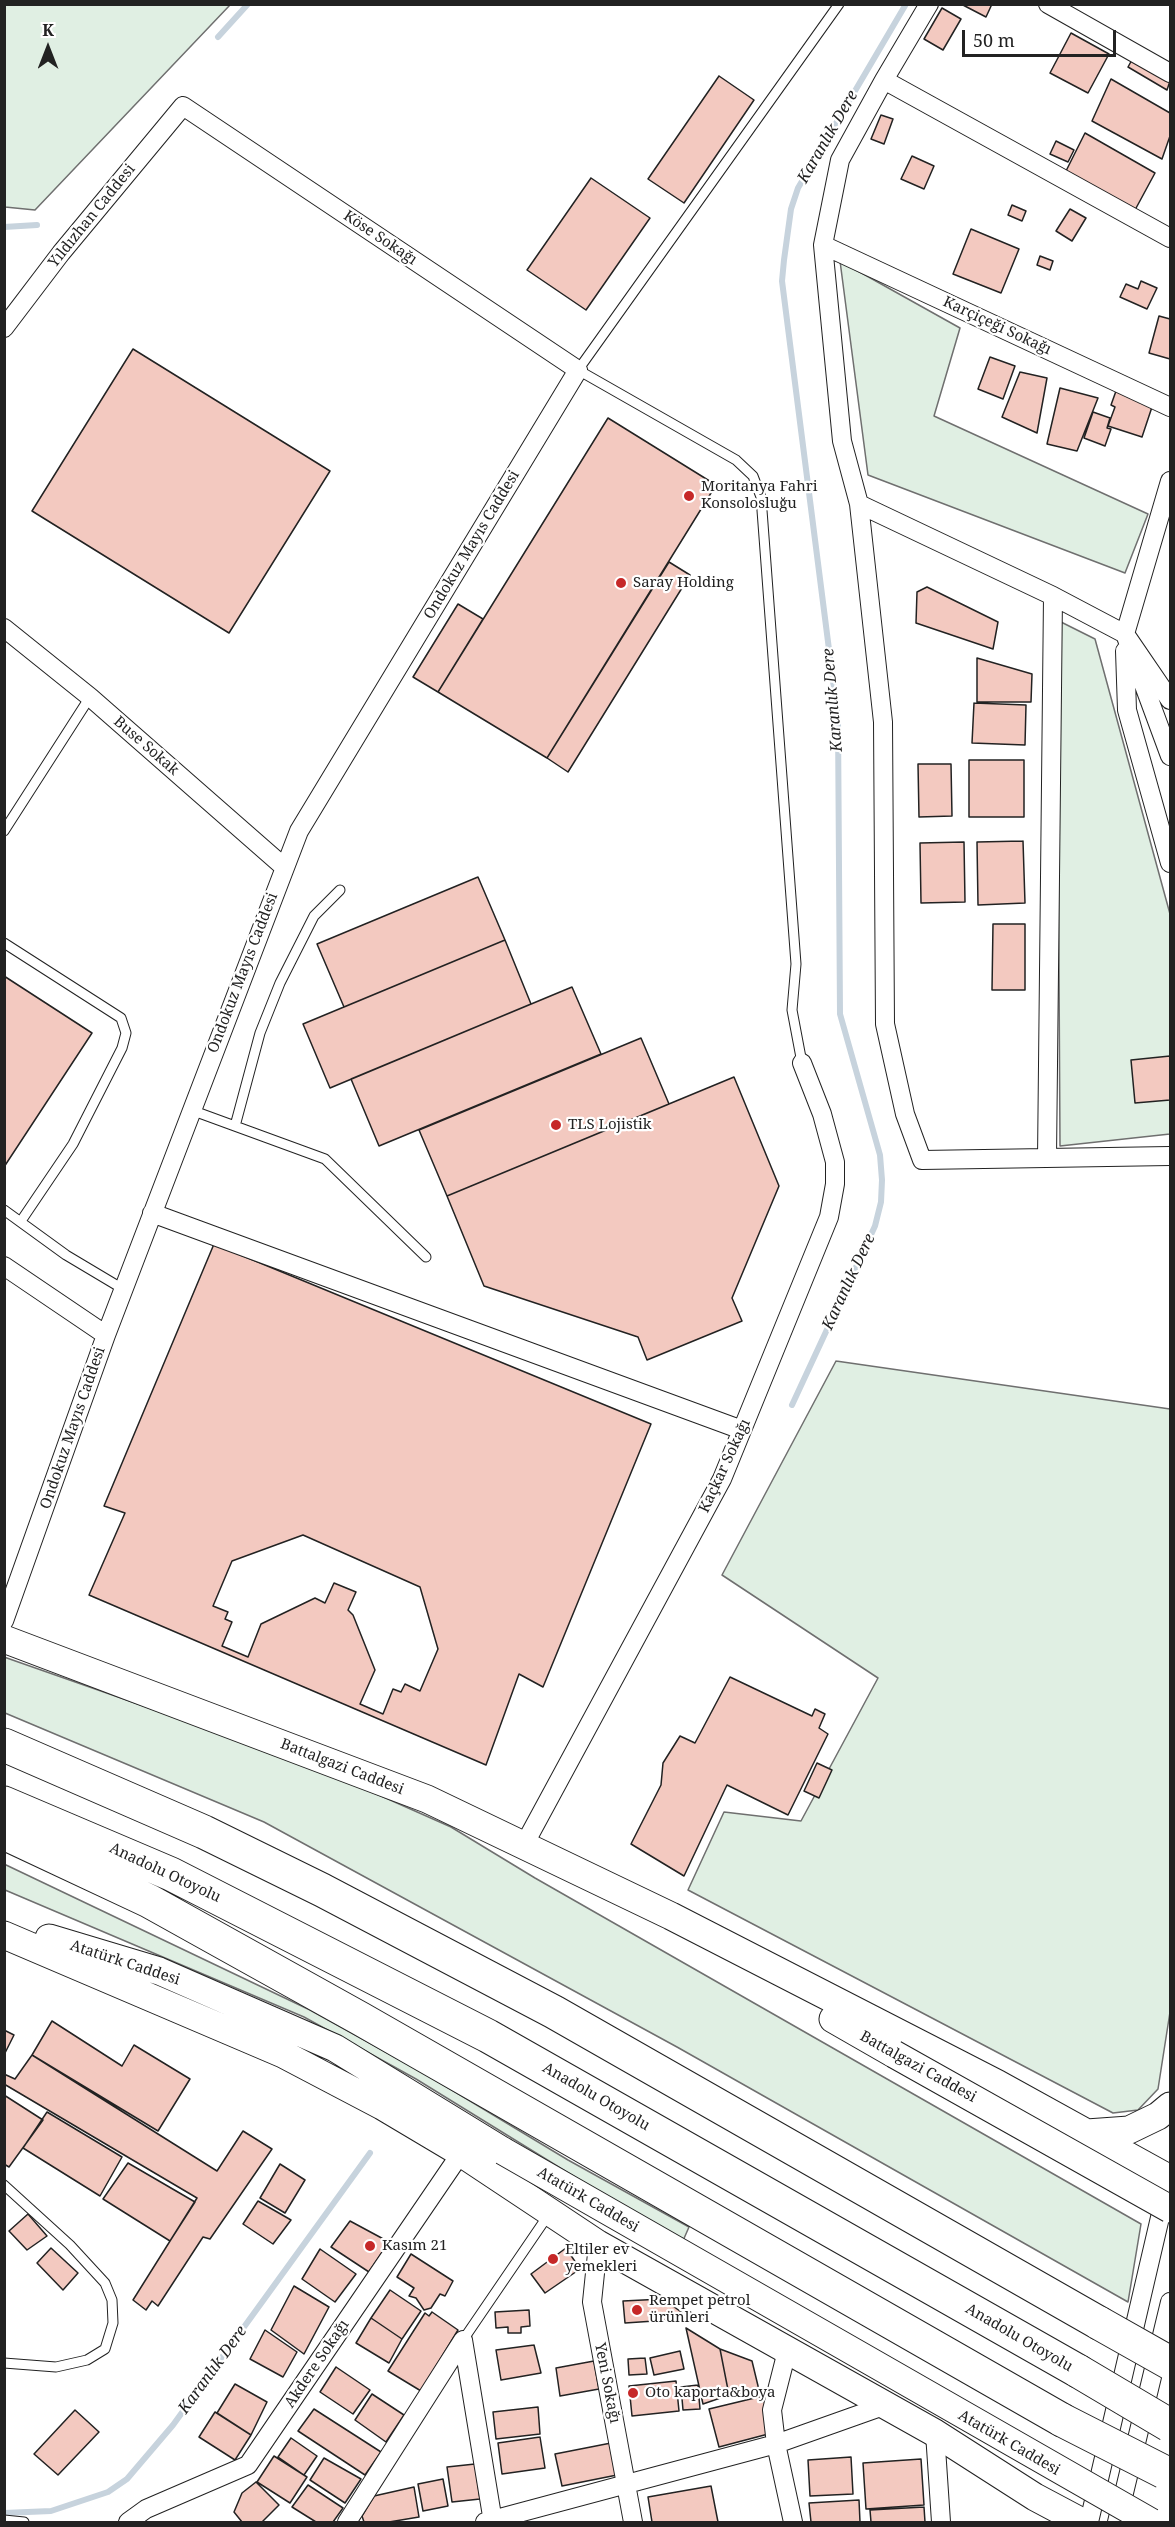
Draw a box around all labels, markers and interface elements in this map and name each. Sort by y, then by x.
north arrow [18,18,78,78]
scale bar [965,18,1120,56]
text: K [42,19,54,41]
text: 50 m [973,28,1015,52]
water label: Karanlık Dere [794,87,862,187]
street label: Yıldızhan Caddesi [45,161,139,271]
street label: Köse Sokağı [340,207,420,269]
street label: Karçiçeği Sokağı [940,293,1054,359]
street label: Ondokuz Mayıs Caddesi [420,467,524,623]
place label: Moritanya Fahri Konsolosluğu [701,478,818,513]
marker: Moritanya Fahri Konsolosluğu [682,489,696,503]
place label: Saray Holding [633,574,734,592]
marker: Saray Holding [614,576,628,590]
water label: Karanlık Dere [819,647,847,753]
street label: Buse Sokak [110,713,182,779]
street label: Ondokuz Mayıs Caddesi [204,890,282,1056]
place label: TLS Lojistik [568,1116,652,1134]
marker: TLS Lojistik [549,1118,563,1132]
water label: Karanlık Dere [818,1231,880,1333]
street label: Ondokuz Mayıs Caddesi [37,1345,109,1511]
street label: Kaçkar Sokağı [695,1416,755,1516]
street label: Battalgazi Caddesi [278,1735,406,1799]
street label: Anadolu Otoyolu [106,1839,224,1907]
street label: Atatürk Caddesi [68,1937,182,1989]
street label: Battalgazi Caddesi [857,2028,979,2106]
street label: Anadolu Otoyolu [539,2059,653,2135]
street label: Atatürk Caddesi [534,2164,642,2236]
place label: Kasım 21 [382,2237,447,2255]
marker: Kasım 21 [363,2239,377,2253]
place label: Eltiler ev yemekleri [565,2241,637,2276]
marker: Eltiler ev yemekleri [546,2252,560,2266]
place label: Rempet petrol ürünleri [649,2292,750,2327]
street label: Anadolu Otoyolu [962,2300,1076,2376]
marker: Rempet petrol ürünleri [630,2303,644,2317]
street label: Akdere Sokağı [281,2317,353,2411]
water label: Karanlık Dere [175,2322,251,2418]
street label: Yeni Sokağı [590,2341,624,2425]
place label: Oto kaporta&boya [645,2384,775,2402]
marker: Oto kaporta&boya [626,2386,640,2400]
street label: Atatürk Caddesi [955,2407,1063,2479]

